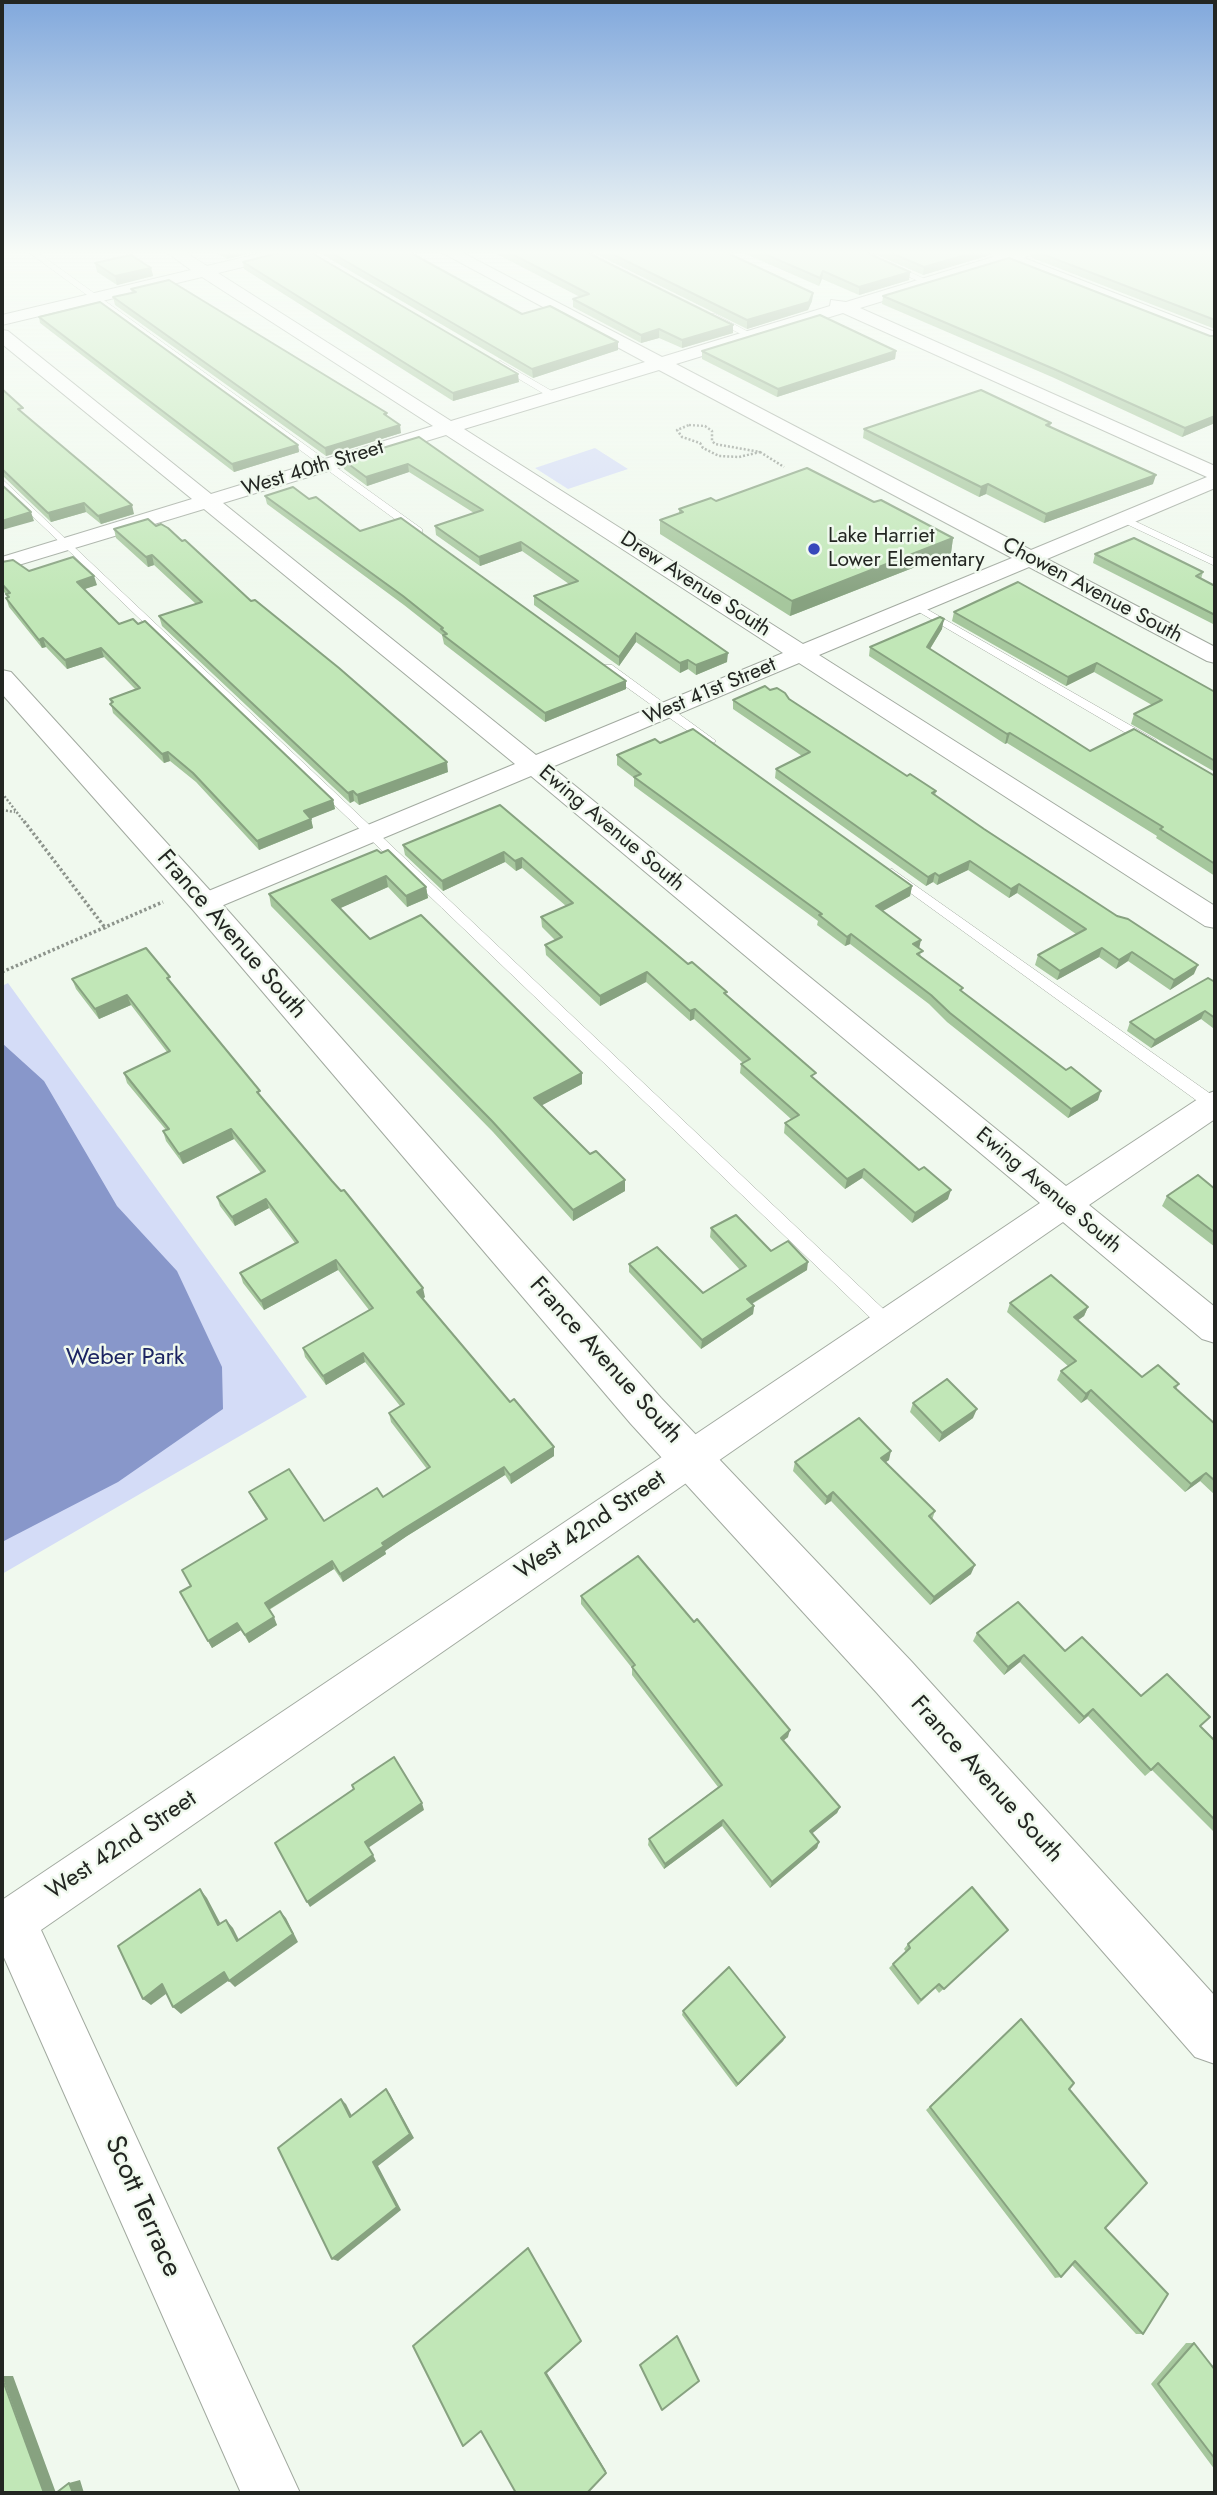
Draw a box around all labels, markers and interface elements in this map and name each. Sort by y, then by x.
street label: West 40th Street [239,435,387,503]
place label: Lake Harriet Lower Elementary [828,524,985,574]
street label: Drew Avenue South [615,527,775,643]
street label: Chowen Avenue South [998,533,1186,649]
marker: Lake Harriet Lower Elementary [806,541,822,557]
street label: West 41st Street [640,653,780,731]
street label: Ewing Avenue South [533,761,689,897]
street label: France Avenue South [150,845,312,1025]
street label: Ewing Avenue South [970,1123,1126,1259]
street label: France Avenue South [523,1272,687,1450]
park label: Weber Park [66,1344,184,1372]
street label: West 42nd Street [510,1465,672,1587]
street label: France Avenue South [904,1691,1068,1869]
street label: West 42nd Street [41,1785,203,1907]
street label: Scott Terrace [96,2131,188,2283]

